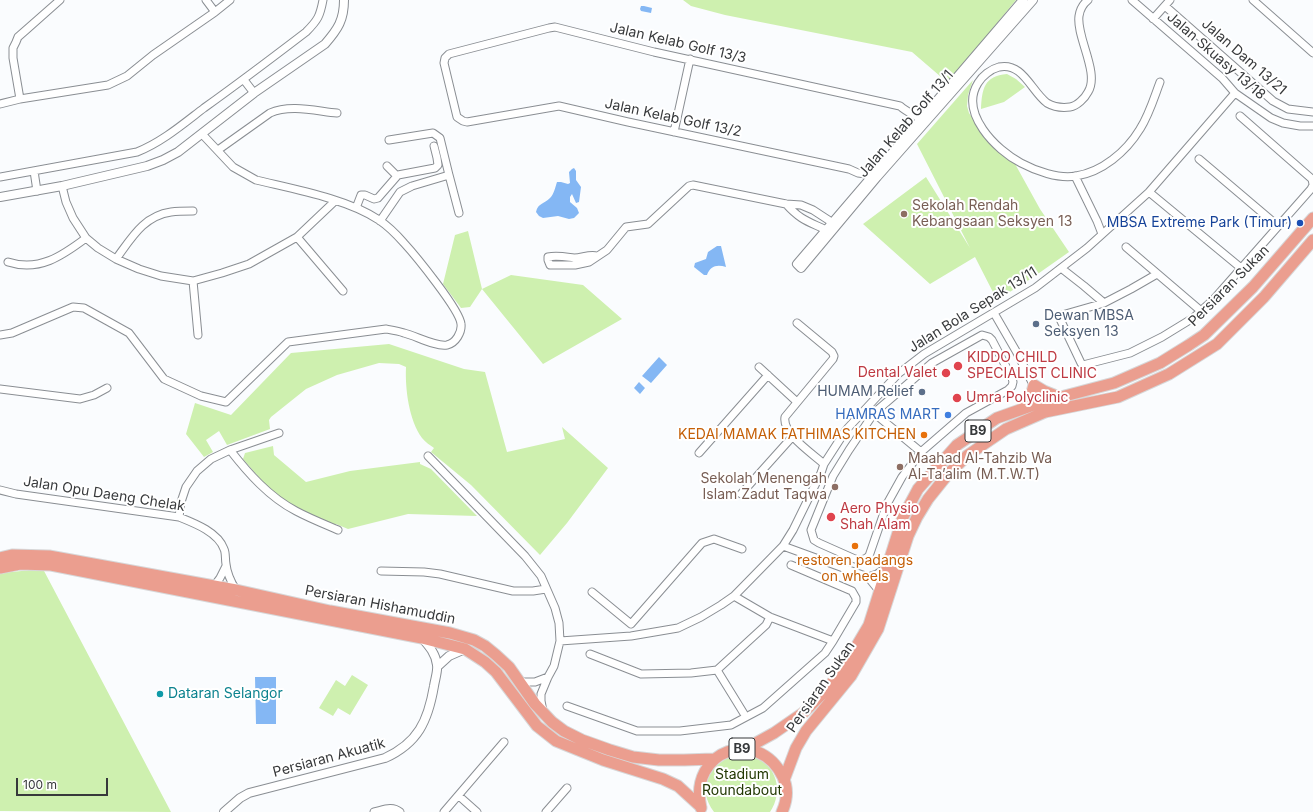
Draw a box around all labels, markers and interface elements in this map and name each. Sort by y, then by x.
street label: Jalan Skuasy 13/18 [1163,9,1269,103]
street label: Jalan Dam 13/21 [1198,16,1290,98]
street label: Jalan Kelab Golf 13/3 [608,19,748,67]
street label: Jalan Kelab Golf 13/1 [855,67,957,181]
street label: Jalan Kelab Golf 13/2 [603,95,743,141]
place label: Sekolah Rendah Kebangsaan Seksyen 13 [912,198,1072,230]
marker: Sekolah Rendah Kebangsaan Seksyen 13 [899,209,909,219]
place label: MBSA Extreme Park (Timur) [1107,215,1292,231]
marker: MBSA Extreme Park (Timur) [1295,218,1305,228]
street label: Persiaran Sukan [1185,242,1273,330]
street label: Jalan Bola Sepak 13/11 [906,264,1040,356]
place label: Dewan MBSA Seksyen 13 [1044,308,1134,340]
marker: Dewan MBSA Seksyen 13 [1031,319,1041,329]
place label: KIDDO CHILD SPECIALIST CLINIC [967,350,1097,382]
marker: KIDDO CHILD SPECIALIST CLINIC [952,360,964,372]
place label: Dental Valet [858,365,937,381]
marker: Dental Valet [940,367,952,379]
place label: HUMAM Relief [817,384,914,400]
marker: HUMAM Relief [917,387,927,397]
place label: Umra Polyclinic [966,390,1069,406]
marker: Umra Polyclinic [951,392,963,404]
place label: HAMRAS MART [835,407,940,423]
marker: HAMRAS MART [943,410,953,420]
road number: B9 [965,420,991,442]
place label: KEDAI MAMAK FATHIMAS KITCHEN [678,427,916,443]
marker: KEDAI MAMAK FATHIMAS KITCHEN [919,430,929,440]
place label: Maahad Al-Tahzib Wa Al-Ta’alim (M.T.W.T) [908,451,1052,484]
marker: Maahad Al-Tahzib Wa Al-Ta’alim (M.T.W.T) [895,462,905,472]
place label: Sekolah Menengah Islam Zadut Taqwa [700,471,827,504]
street label: Jalan Opu Daeng Chelak [22,473,186,515]
marker: Sekolah Menengah Islam Zadut Taqwa [830,482,840,492]
place label: Aero Physio Shah Alam [840,501,919,534]
marker: Aero Physio Shah Alam [825,511,837,523]
marker: restoren padangs on wheels [850,541,860,551]
place label: restoren padangs on wheels [797,553,913,586]
street label: Persiaran Hishamuddin [303,582,457,628]
street label: Persiaran Sukan [783,638,859,736]
place label: Dataran Selangor [168,686,283,702]
marker: Dataran Selangor [155,689,165,699]
street label: Persiaran Akuatik [271,735,387,781]
road number: B9 [729,738,755,760]
park label: Stadium Roundabout [702,767,782,800]
scale bar [18,770,110,796]
text: 100 m [23,777,57,792]

